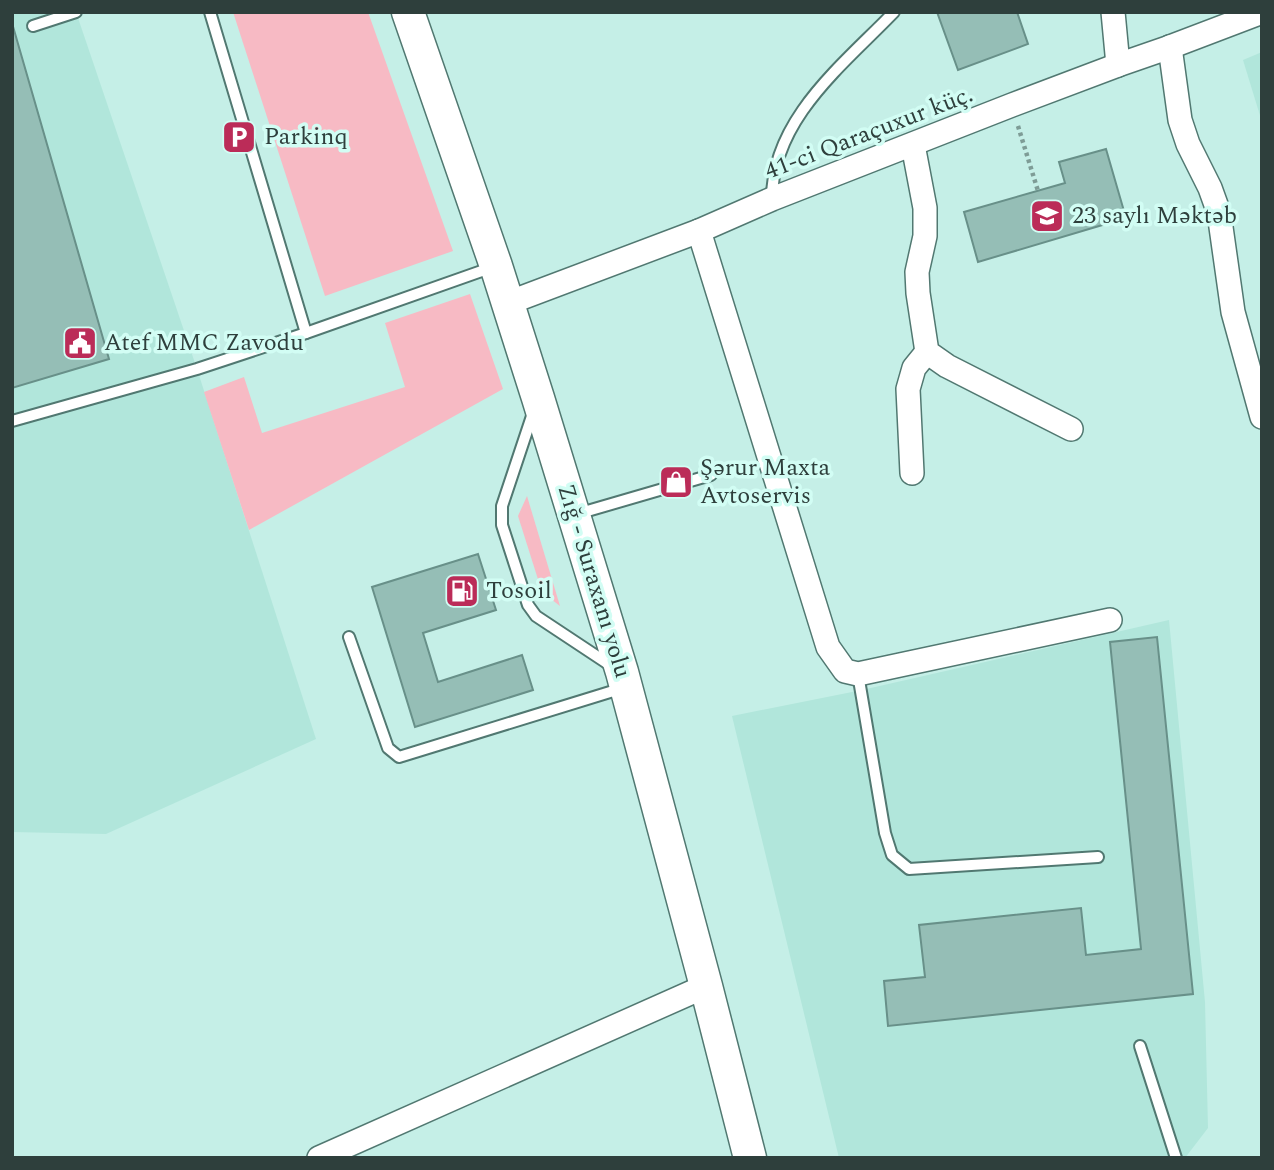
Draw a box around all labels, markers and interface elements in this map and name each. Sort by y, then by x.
street label: 41-ci Qaraçuxur küç. [760,77,978,189]
parking icon: Parkinq [220,118,258,156]
place label: Parkinq [264,119,348,155]
school or university icon: 23 saylı Məktəb [1028,197,1066,235]
place label: 23 saylı Məktəb [1072,198,1237,234]
public building icon: Atef MMC Zavodu [61,324,99,362]
place label: Atef MMC Zavodu [104,325,304,361]
place label: Şərur Maxta Avtoservis [700,450,830,514]
shop icon: Şərur Maxta Avtoservis [657,463,695,501]
street label: Zığ - Suraxanı yolu [547,480,641,682]
fuel station icon: Tosoil [443,572,481,610]
place label: Tosoil [486,573,552,609]

